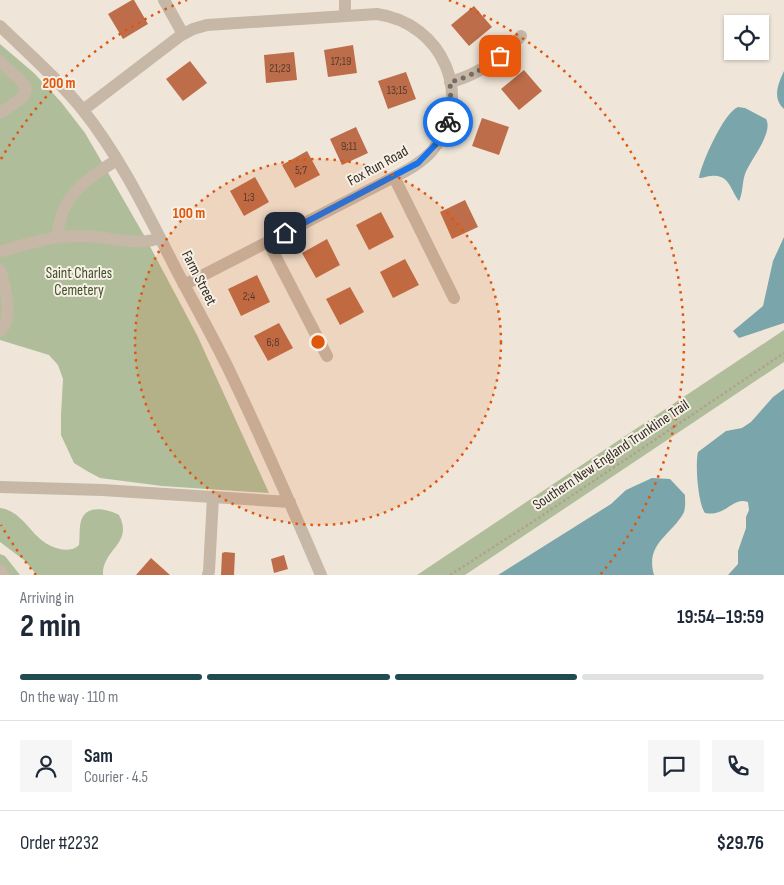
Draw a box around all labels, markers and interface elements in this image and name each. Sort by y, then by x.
map controls [724,15,769,60]
button: locate [724,15,769,60]
pin [479,35,521,77]
icon: bag [486,42,514,70]
house number: 17;19 [331,54,351,69]
house number: 21;23 [269,61,291,76]
text: 200 m [42,74,76,93]
house number: 13;15 [387,83,407,98]
courier [423,97,473,147]
icon: bike [434,108,462,136]
house number: 9;11 [341,139,358,154]
street label: Fox Run Road [344,142,412,190]
house number: 5;7 [295,163,307,178]
house number: 1;3 [243,190,255,205]
text: 100 m [173,204,205,223]
pin [264,212,306,254]
icon: home [271,219,299,247]
street label: Farm Street [177,247,221,309]
park label: Saint Charles Cemetery [46,264,112,300]
house number: 2;4 [243,289,255,304]
centre of rings [309,333,327,351]
house number: 6;8 [267,335,279,350]
street label: Southern New England Trunkline Trail [529,396,693,514]
text: Arriving in [20,589,74,608]
text: 19:54–19:59 [677,606,764,629]
text: 2 min [20,607,81,646]
text: On the way · 110 m [20,688,118,707]
button: person [20,740,72,792]
button: chat [648,740,700,792]
button: phone [712,740,764,792]
text: Sam [84,745,113,768]
text: Courier · 4.5 [84,768,148,787]
text: Order #2232 [20,832,99,855]
text: $29.76 [716,832,764,855]

